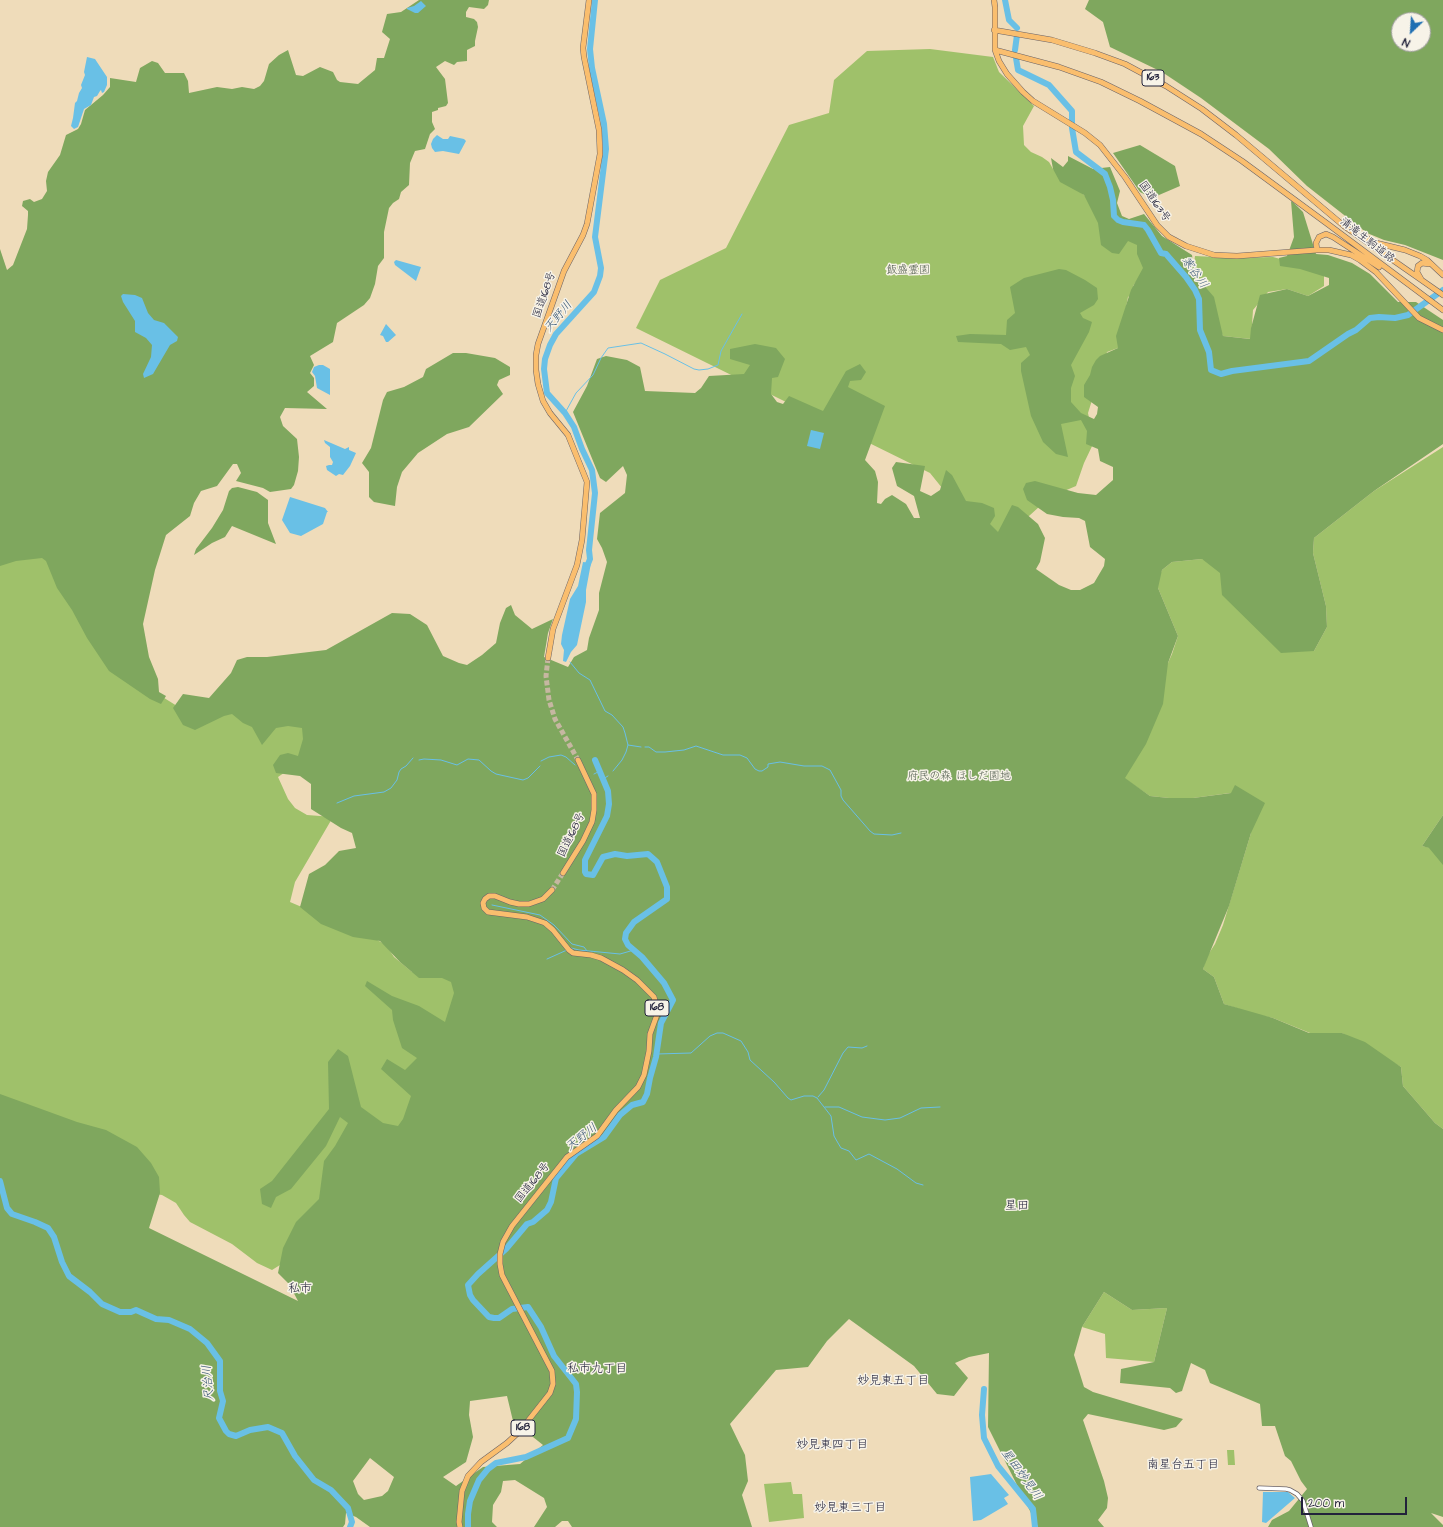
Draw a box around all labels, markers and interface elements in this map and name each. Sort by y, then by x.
north arrow [1391,12,1431,52]
text: N [1400,34,1412,51]
road number: 163 [1142,70,1164,86]
street label: 国道163号 [1135,179,1173,225]
street label: 清滝生駒道路 [1337,215,1397,267]
water label: 寒谷川 [1178,254,1210,292]
park label: 飯盛霊園 [886,264,930,278]
street label: 国道168号 [531,270,559,320]
water label: 天野川 [542,299,576,335]
park label: 府民の森 ほしだ園地 [907,770,1011,784]
street label: 国道168号 [555,810,589,860]
road number: 168 [645,1000,669,1016]
water label: 天野川 [563,1121,601,1155]
street label: 国道168号 [513,1160,553,1206]
district label: 星田 [1005,1199,1029,1213]
district label: 私市 [288,1282,312,1296]
district label: 私市九丁目 [567,1362,627,1376]
water label: 尺治川 [200,1364,218,1402]
district label: 妙見東五丁目 [857,1374,929,1388]
road number: 168 [511,1420,535,1436]
district label: 妙見東四丁目 [796,1438,868,1452]
water label: 星田妙見川 [998,1446,1044,1504]
district label: 南星台五丁目 [1147,1458,1219,1472]
scale bar [1303,1489,1409,1515]
text: 200 m [1308,1495,1344,1512]
district label: 妙見東三丁目 [814,1501,886,1515]

